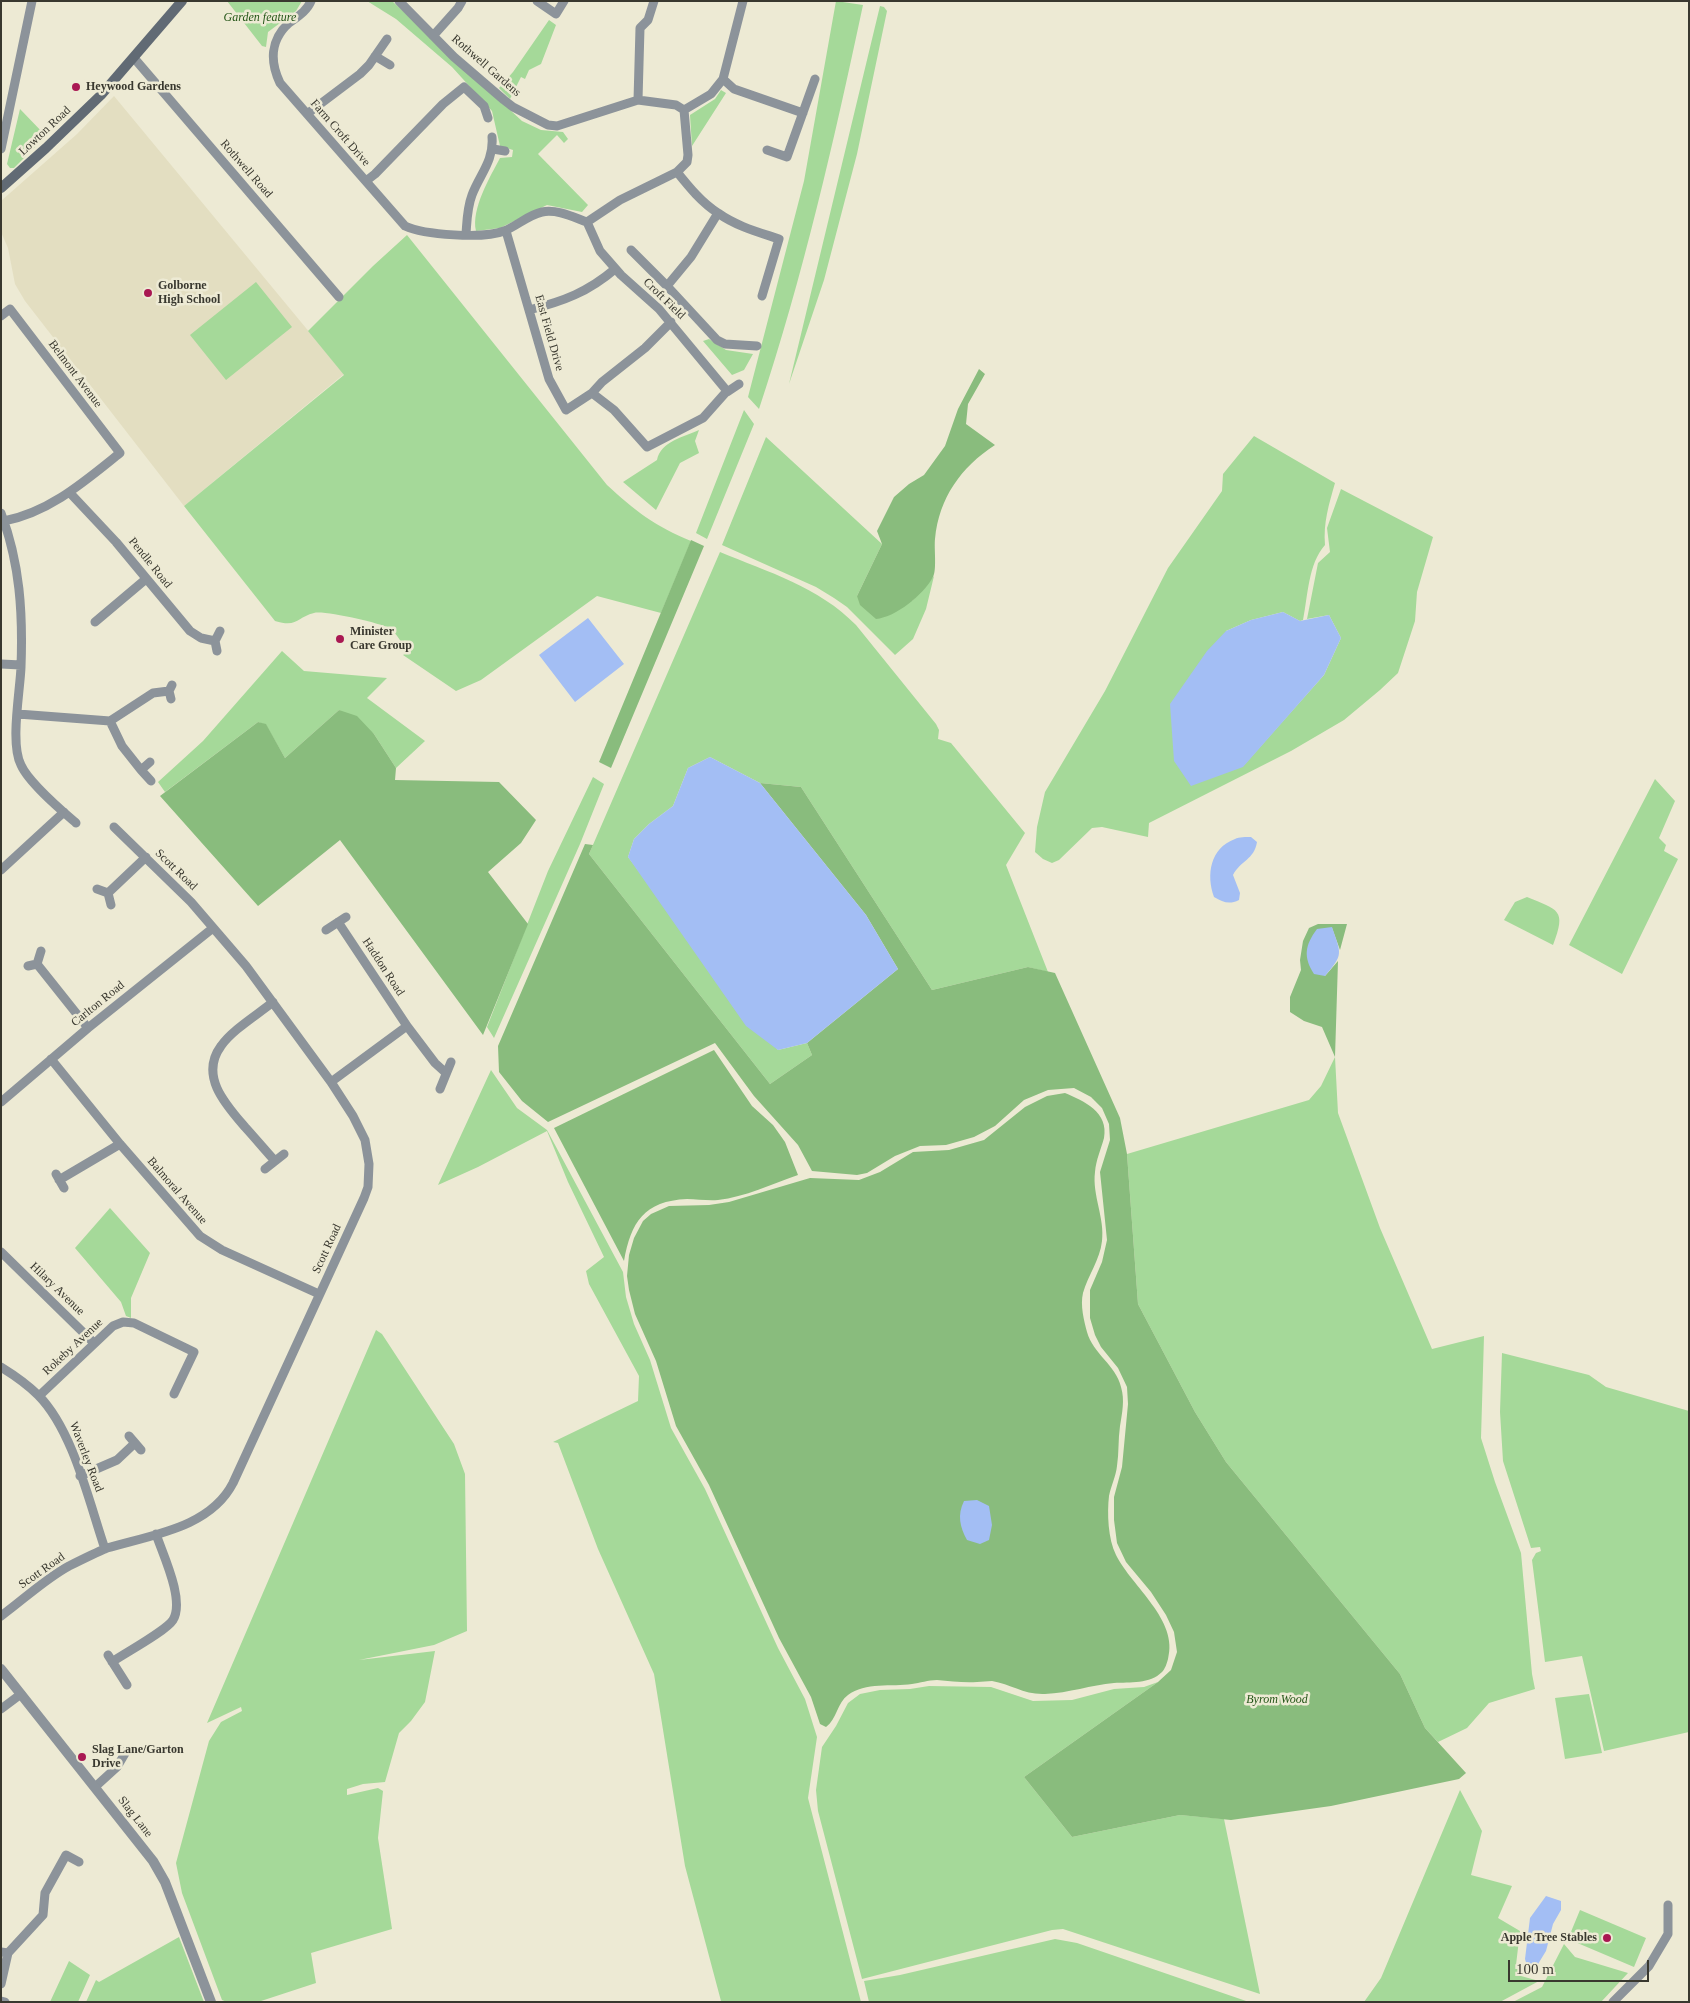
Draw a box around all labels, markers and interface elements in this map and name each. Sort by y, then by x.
park label: Garden feature [224,11,296,25]
street label: Rothwell Gardens [448,32,524,100]
place label: Heywood Gardens [86,80,181,94]
marker: Heywood Gardens [70,81,82,93]
street label: Farm Croft Drive [307,97,373,169]
street label: Lowton Road [16,103,74,159]
street label: Rothwell Road [217,137,275,201]
street label: Croft Field [640,275,688,323]
place label: Golborne High School [158,279,220,307]
marker: Golborne High School [142,287,154,299]
street label: East Field Drive [531,293,567,373]
street label: Belmont Avenue [45,337,105,411]
street label: Pendle Road [125,535,175,591]
place label: Minister Care Group [350,625,412,653]
marker: Minister Care Group [334,633,346,645]
street label: Scott Road [152,846,200,894]
street label: Haddon Road [359,935,407,999]
street label: Carlton Road [68,978,128,1030]
street label: Balmoral Avenue [144,1155,210,1227]
street label: Scott Road [309,1222,345,1276]
street label: Hilary Avenue [27,1259,87,1319]
street label: Rokeby Avenue [40,1316,106,1378]
street label: Waverley Road [66,1420,106,1494]
street label: Scott Road [16,1550,68,1592]
park label: Byrom Wood [1246,1693,1308,1707]
place label: Slag Lane/Garton Drive [92,1743,184,1771]
marker: Slag Lane/Garton Drive [76,1751,88,1763]
street label: Slag Lane [114,1794,156,1840]
place label: Apple Tree Stables [1501,1931,1597,1945]
marker: Apple Tree Stables [1601,1932,1613,1944]
scale bar [1510,1950,1651,1982]
text: 100 m [1516,1961,1554,1977]

